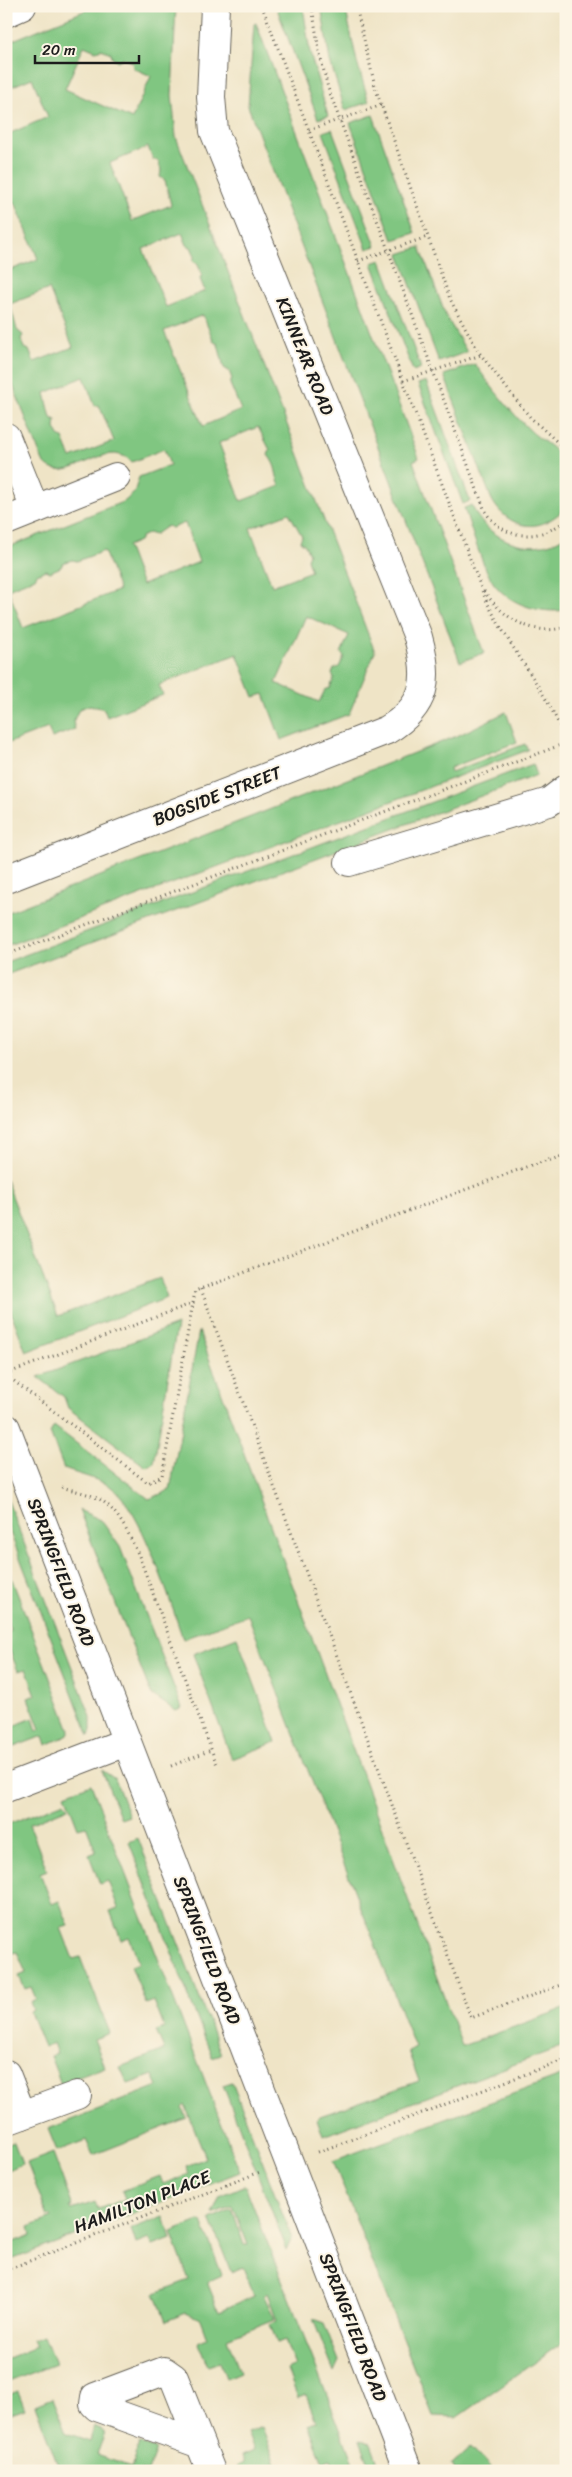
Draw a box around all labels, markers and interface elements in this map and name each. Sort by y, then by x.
scale bar [35,32,139,64]
text: 20 m [42,37,76,63]
street label: KINNEAR ROAD [267,292,343,420]
street label: BOGSIDE STREET [148,756,287,835]
street label: SPRINGFIELD ROAD [18,1493,104,1651]
street label: SPRINGFIELD ROAD [164,1871,250,2029]
street label: HAMILTON PLACE [69,2161,216,2243]
street label: SPRINGFIELD ROAD [310,2248,396,2406]

